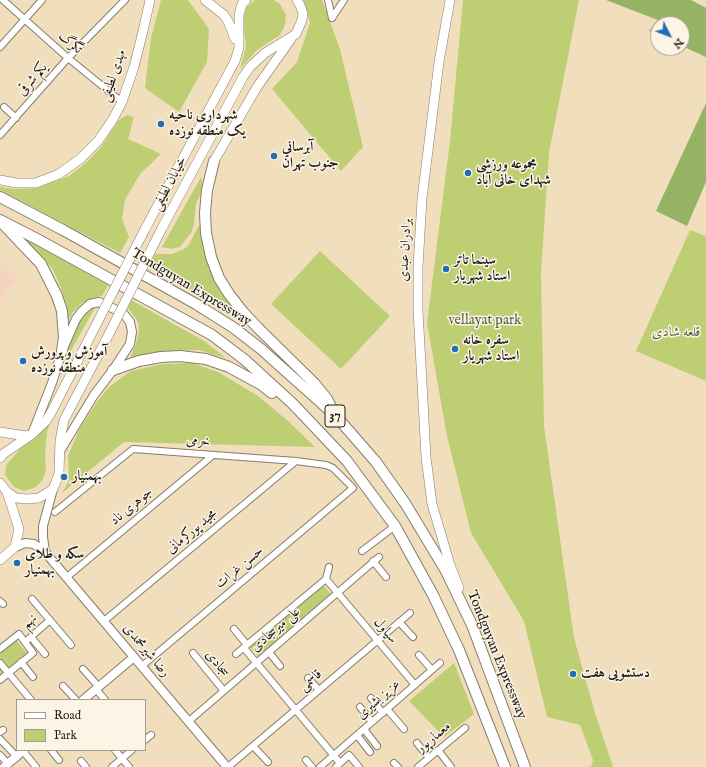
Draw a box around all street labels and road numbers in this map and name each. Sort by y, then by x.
street label: تگرگ [54,28,86,58]
street label: مهدی لطیفی [97,48,131,104]
street label: یکم شرقی [14,60,52,100]
street label: خیابان لطیفی [149,154,191,214]
street label: برادران عبدی [396,218,416,282]
street label: Tondguyan Expressway [128,246,254,330]
road number: 37 [325,405,345,427]
street label: خرمی [185,433,211,451]
street label: جوهری ناد [107,484,157,530]
street label: مجید پورکرمانی [163,506,221,558]
street label: حسن غرات [212,543,268,593]
street label: Tondguyan Expressway [463,588,529,722]
street label: علی میرسجادی [248,604,304,656]
street label: نهم [19,611,41,633]
street label: سیاول [369,615,401,647]
street label: رضا شیرمحمدی [119,621,173,681]
street label: سجادی [201,647,233,681]
street label: قاسمی [296,666,326,696]
street label: عزیز بشیری [354,676,404,724]
street label: معمارپور [413,719,455,757]

